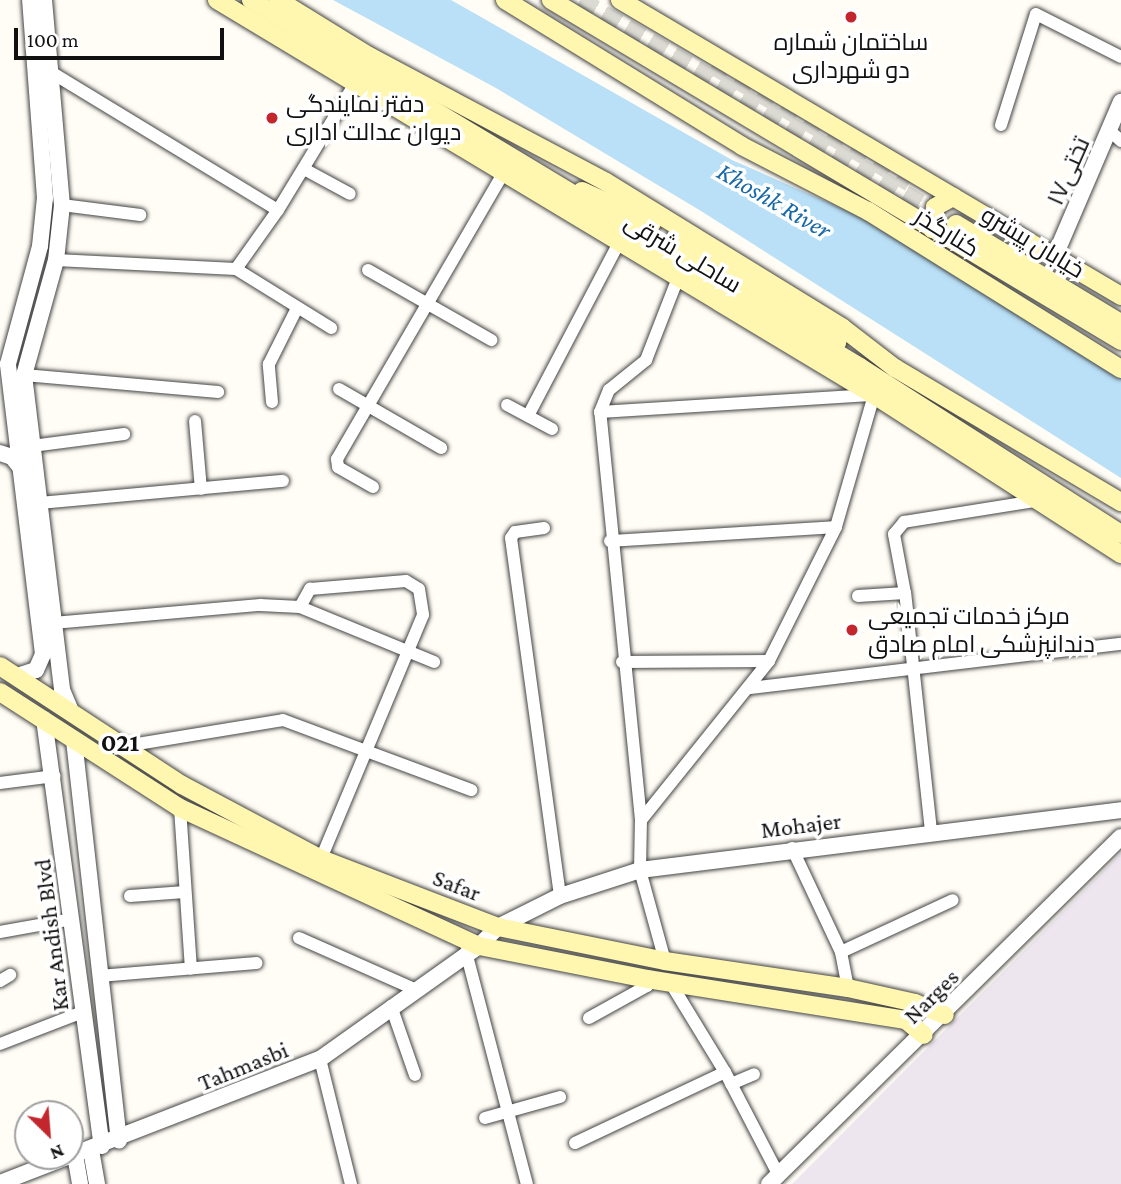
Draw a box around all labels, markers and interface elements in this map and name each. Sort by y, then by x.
marker: ساختمان شماره دو شهرداری [843,9,859,25]
scale bar [18,14,228,58]
text: 100 m [27,28,79,52]
place label: ساختمان شماره دو شهرداری [774,28,928,84]
place label: دفتر نمایندگی دیوان عدالت اداری [286,90,461,146]
marker: دفتر نمایندگی دیوان عدالت اداری [264,110,280,126]
street label: تختی۱۷ [1040,132,1096,210]
water label: Khoshk River [712,156,836,246]
street label: خیابان پیشرو [976,200,1090,284]
street label: کنارگذر [909,201,985,263]
street label: ساحلی شرقی [619,207,747,299]
place label: مرکز خدمات تجمیعی دندانپزشکی امام صادق [868,602,1095,658]
marker: مرکز خدمات تجمیعی دندانپزشکی امام صادق [842,620,862,640]
district label: 021 [101,727,139,759]
street label: Mohajer [759,806,843,844]
street label: Kar Andish Blvd [27,857,75,1013]
street label: Safar [429,863,485,907]
street label: Narges [897,962,965,1030]
street label: Tahmasbi [194,1035,292,1097]
north arrow [14,1100,84,1170]
text: N [47,1140,68,1165]

